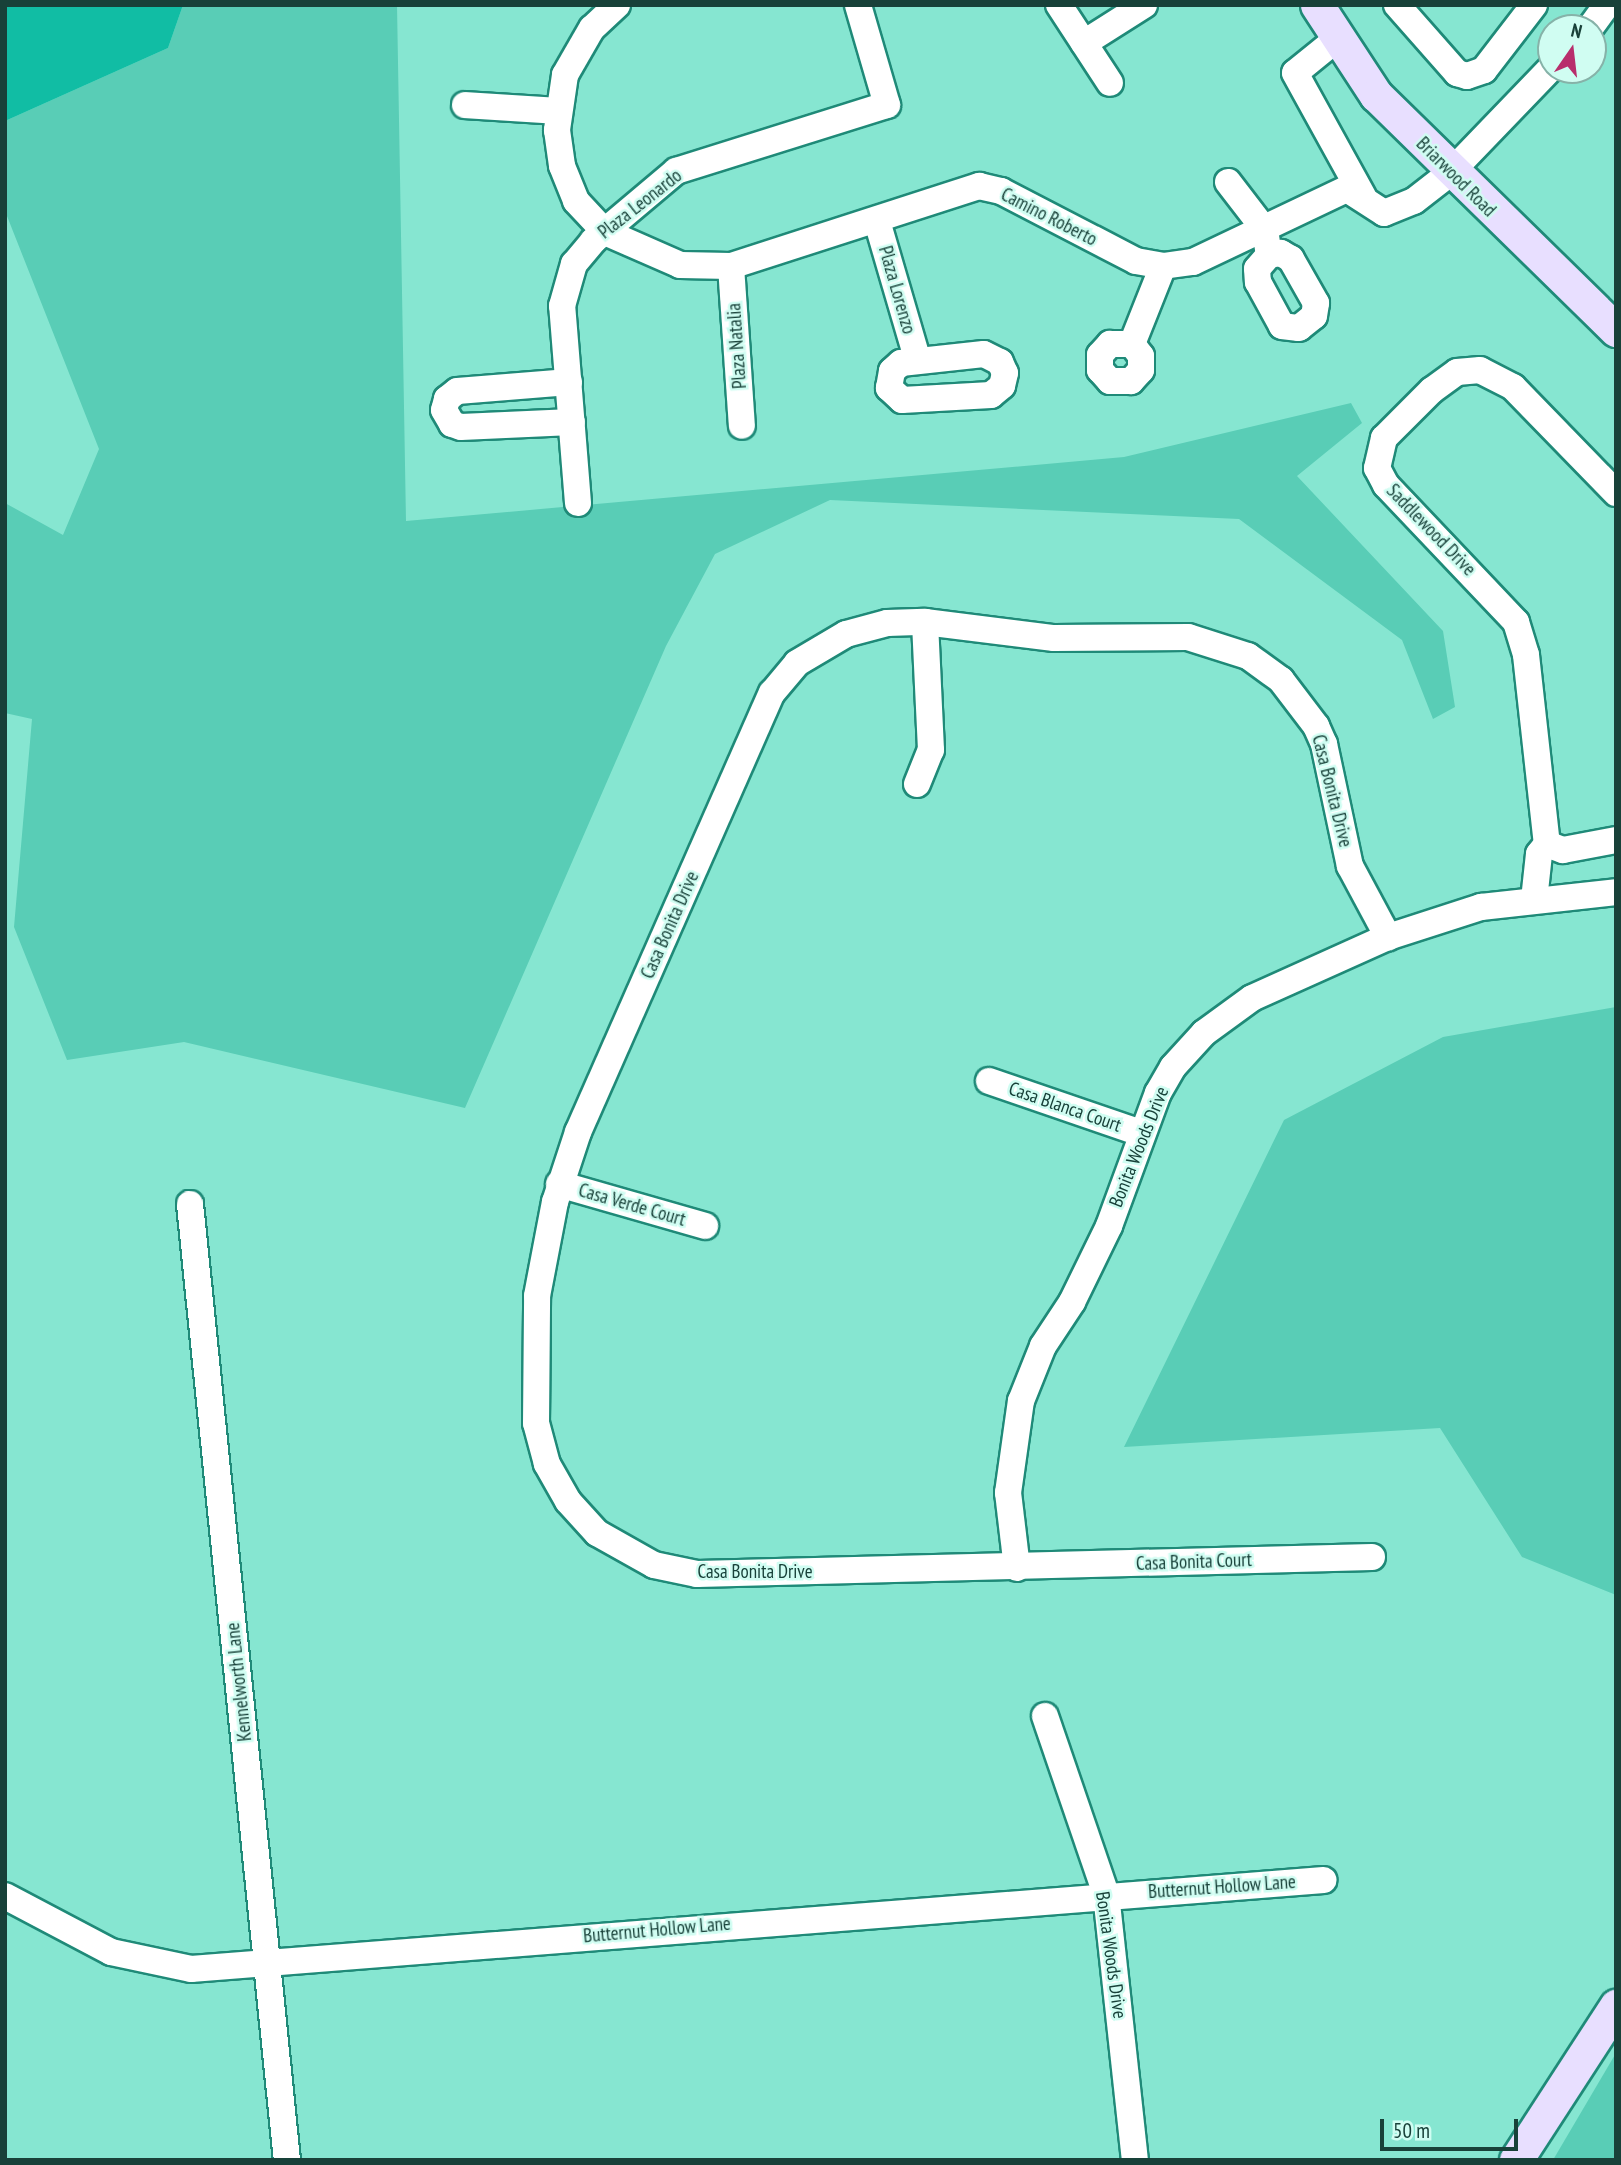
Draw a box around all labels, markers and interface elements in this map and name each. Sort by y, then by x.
north arrow [1537,14,1607,84]
text: N [1569,18,1584,43]
street label: Briarwood Road [1411,132,1501,222]
street label: Plaza Leonardo [594,164,686,244]
street label: Camino Roberto [997,183,1101,251]
street label: Plaza Lorenzo [874,243,920,337]
street label: Plaza Natalia [723,302,751,390]
street label: Saddlewood Drive [1382,479,1480,581]
street label: Casa Bonita Drive [1307,732,1357,850]
street label: Casa Bonita Drive [636,868,704,982]
street label: Casa Blanca Court [1006,1077,1124,1137]
street label: Bonita Woods Drive [1104,1083,1174,1211]
street label: Casa Verde Court [576,1179,688,1231]
street label: Casa Bonita Court [1136,1549,1252,1575]
street label: Casa Bonita Drive [697,1561,813,1583]
street label: Kennelworth Lane [221,1621,257,1743]
street label: Butternut Hollow Lane [1147,1870,1297,1904]
street label: Bonita Woods Drive [1091,1890,1131,2020]
street label: Butternut Hollow Lane [582,1912,732,1948]
scale bar [1383,2106,1521,2150]
text: 50 m [1393,2117,1430,2144]

